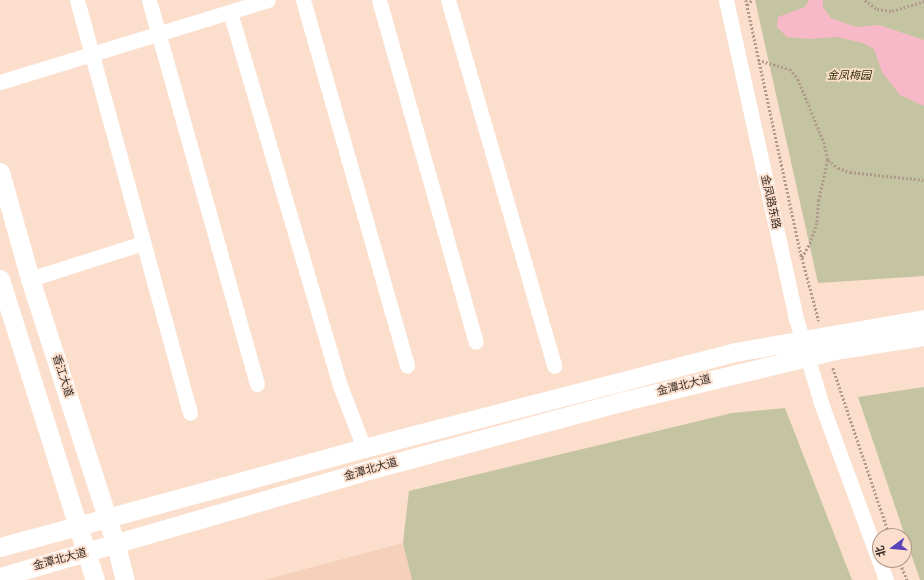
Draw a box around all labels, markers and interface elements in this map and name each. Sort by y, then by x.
park label: 金凤梅园 [827,69,871,83]
street label: 金凤路东路 [757,174,783,230]
street label: 香江大道 [49,353,75,399]
street label: 金潭北大道 [656,373,712,399]
street label: 金潭北大道 [343,456,399,484]
north arrow [872,528,912,568]
text: 北 [873,544,889,558]
street label: 金潭北大道 [32,547,88,573]

